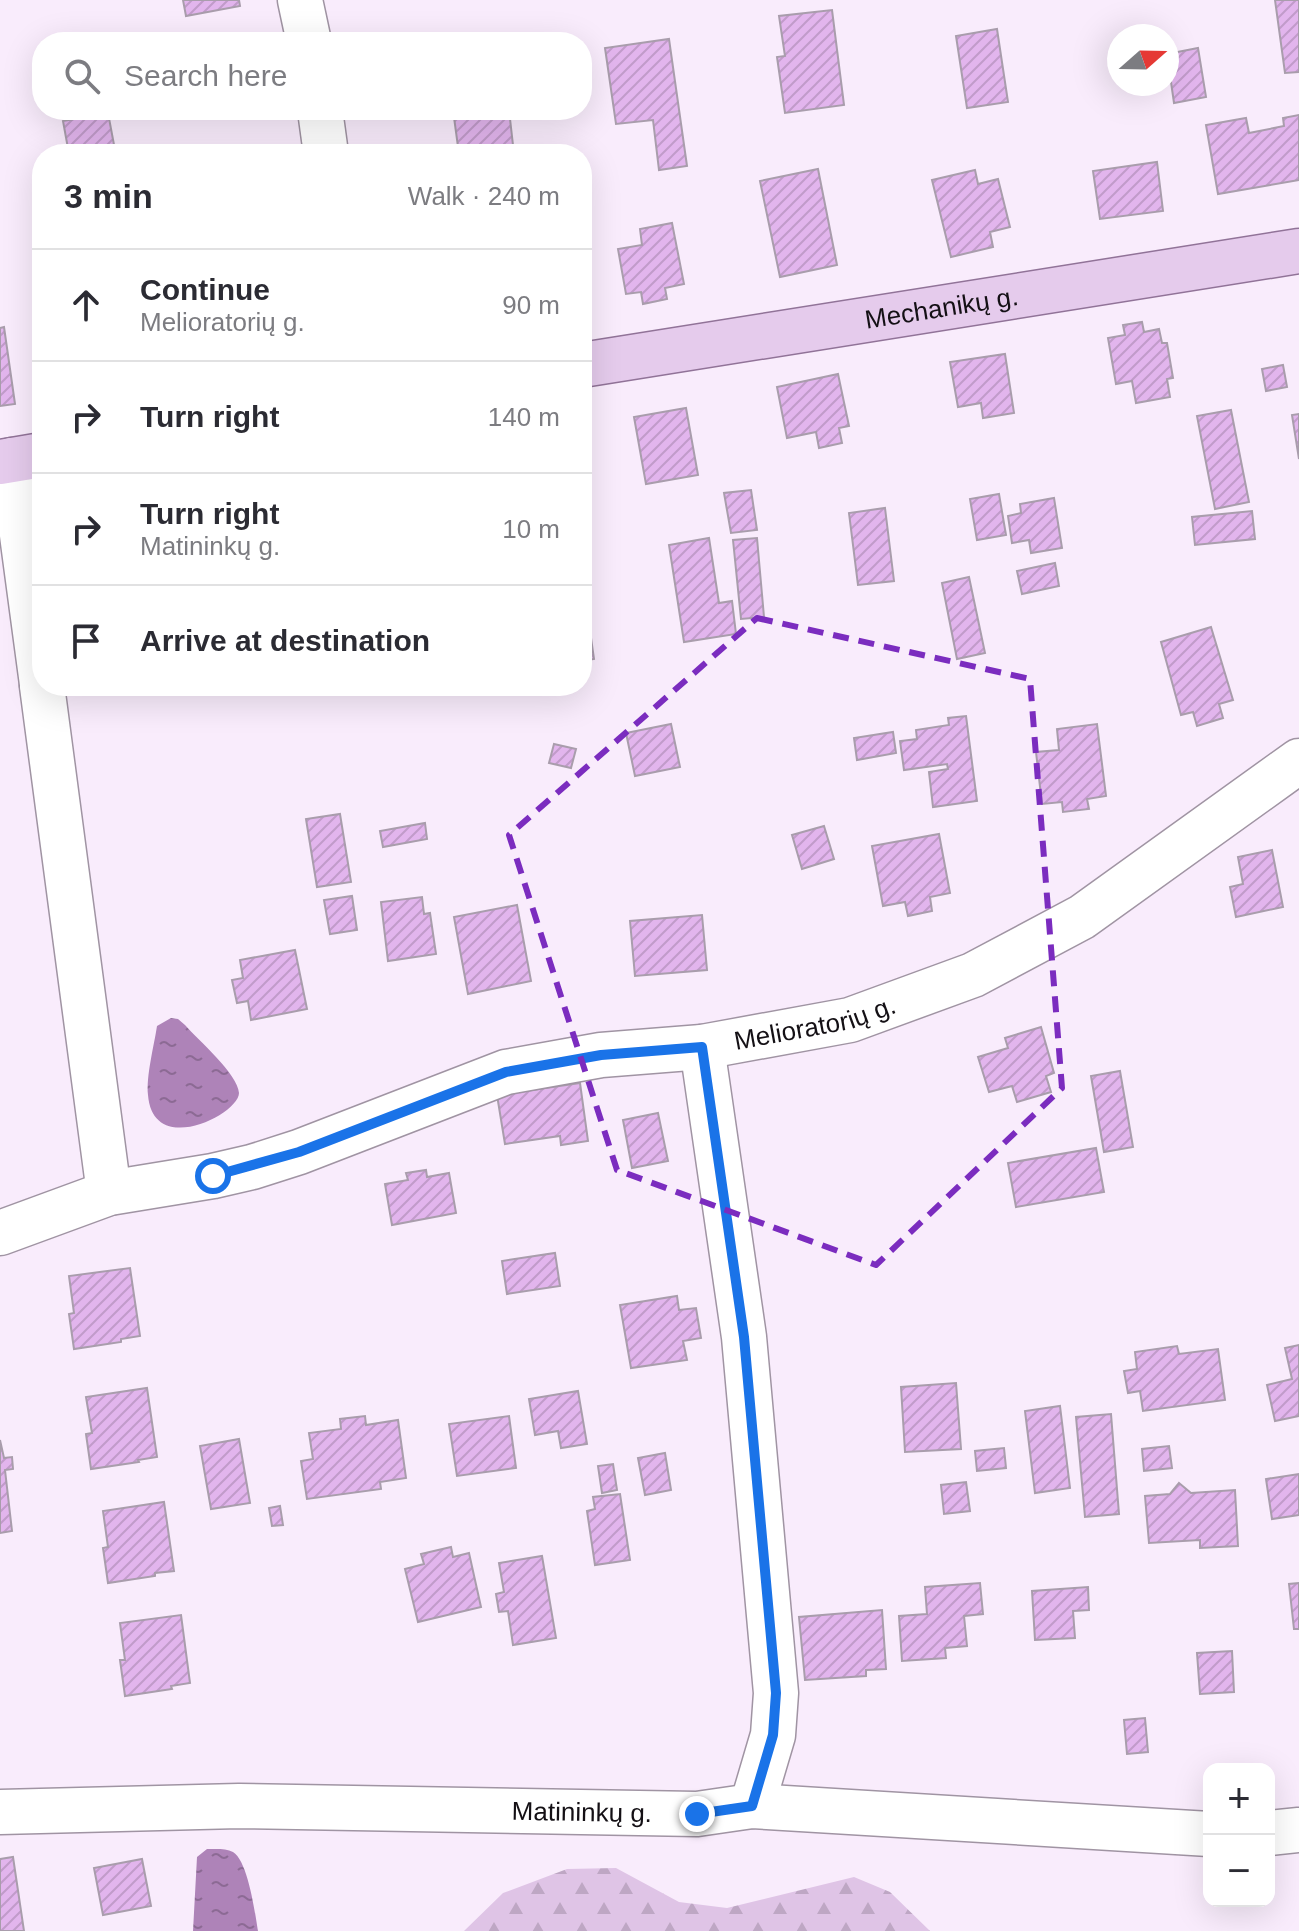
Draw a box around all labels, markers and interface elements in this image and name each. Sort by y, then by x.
north arrow [1107,24,1179,96]
search box [32,32,592,120]
icon: search [60,54,104,98]
text: Search here [124,59,287,92]
text: 3 min [64,177,153,215]
text: Walk · 240 m [408,181,560,211]
text: Continue [140,273,270,306]
street label: Mechanikų g. [863,281,1020,335]
icon: ahead [64,283,108,327]
text: 90 m [502,290,560,320]
text: Melioratorių g. [140,307,305,337]
icon: right [64,395,108,439]
text: Turn right [140,400,279,433]
text: 140 m [488,402,560,432]
text: Turn right [140,497,279,530]
icon: right [64,507,108,551]
text: 10 m [502,514,560,544]
text: Matininkų g. [140,531,280,561]
icon: arrive [64,619,108,663]
text: Arrive at destination [140,624,430,657]
street label: Melioratorių g. [732,990,900,1056]
route start [195,1158,231,1194]
map controls [1203,1763,1275,1907]
button: + [1203,1763,1275,1835]
street label: Matininkų g. [511,1796,652,1828]
route end [679,1796,715,1832]
button: − [1203,1835,1275,1907]

